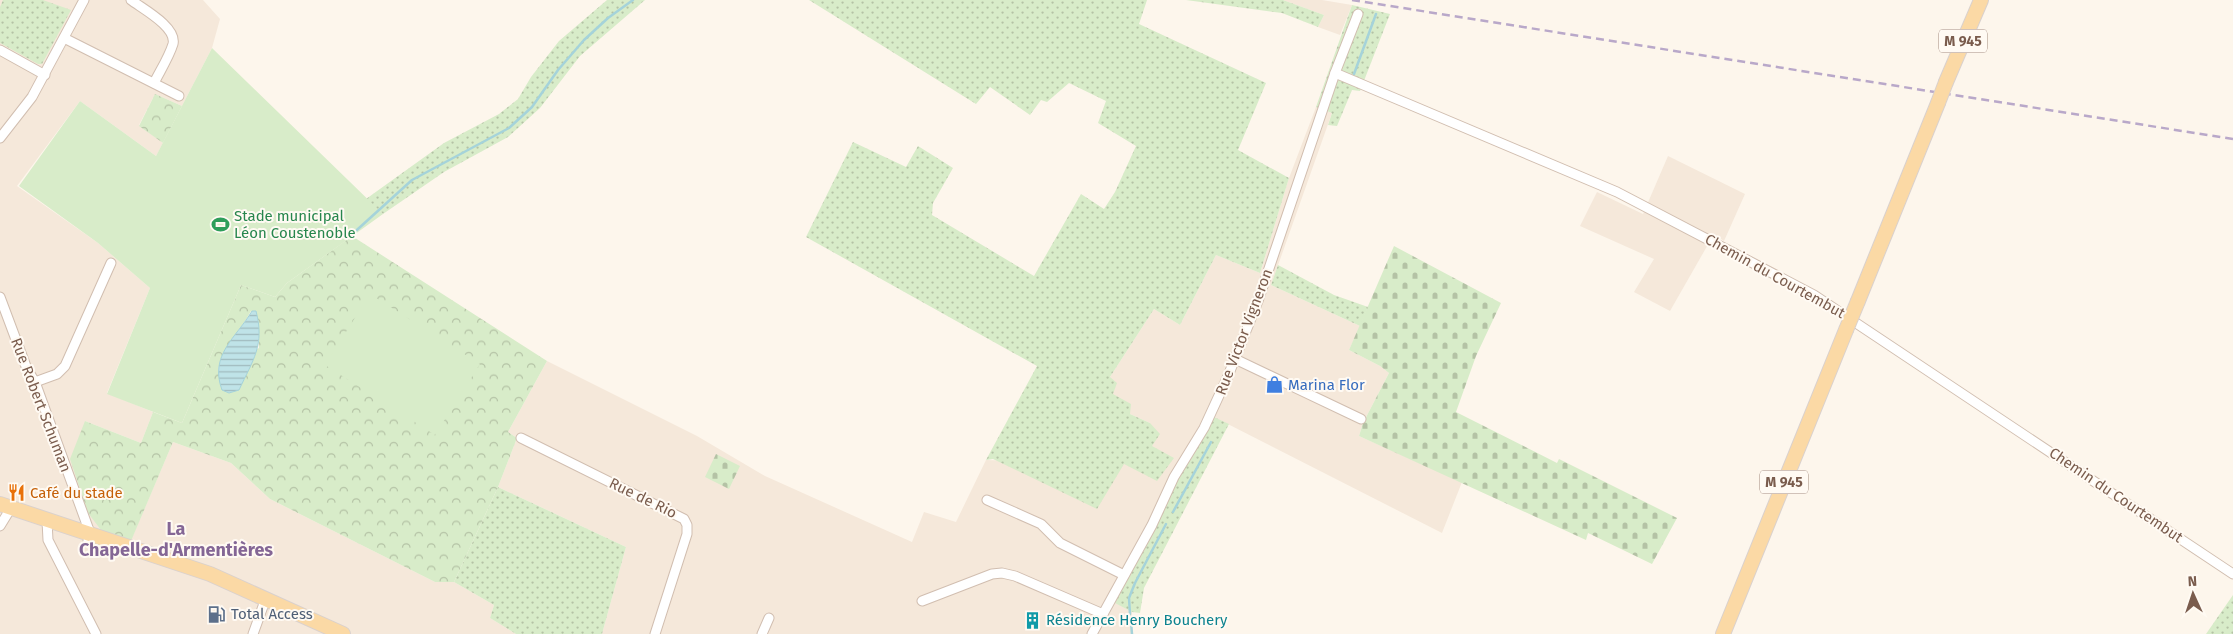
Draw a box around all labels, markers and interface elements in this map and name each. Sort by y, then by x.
road number: M 945 [1939,29,1987,52]
place label: Stade municipal Léon Coustenoble [234,207,356,242]
sports icon: Stade municipal Léon Coustenoble [210,215,230,235]
street label: Chemin du Courtembut [1702,230,1849,322]
street label: Rue Victor Vigneron [1212,266,1276,398]
street label: Rue Robert Schuman [7,335,75,475]
shop icon: Marina Flor [1264,375,1284,395]
place label: Marina Flor [1288,376,1365,394]
street label: Chemin du Courtembut [2046,444,2187,547]
road number: M 945 [1760,471,1808,494]
street label: Rue de Rio [606,474,680,522]
restaurant icon: Café du stade [6,483,26,503]
place label: Café du stade [30,484,123,502]
district label: La Chapelle-d'Armentières [79,518,273,561]
north arrow [2168,569,2218,619]
text: N [2187,573,2197,590]
fuel station icon: Total Access [207,604,227,624]
place label: Total Access [231,605,313,623]
building icon: Résidence Henry Bouchery [1022,610,1042,630]
place label: Résidence Henry Bouchery [1046,611,1228,629]

